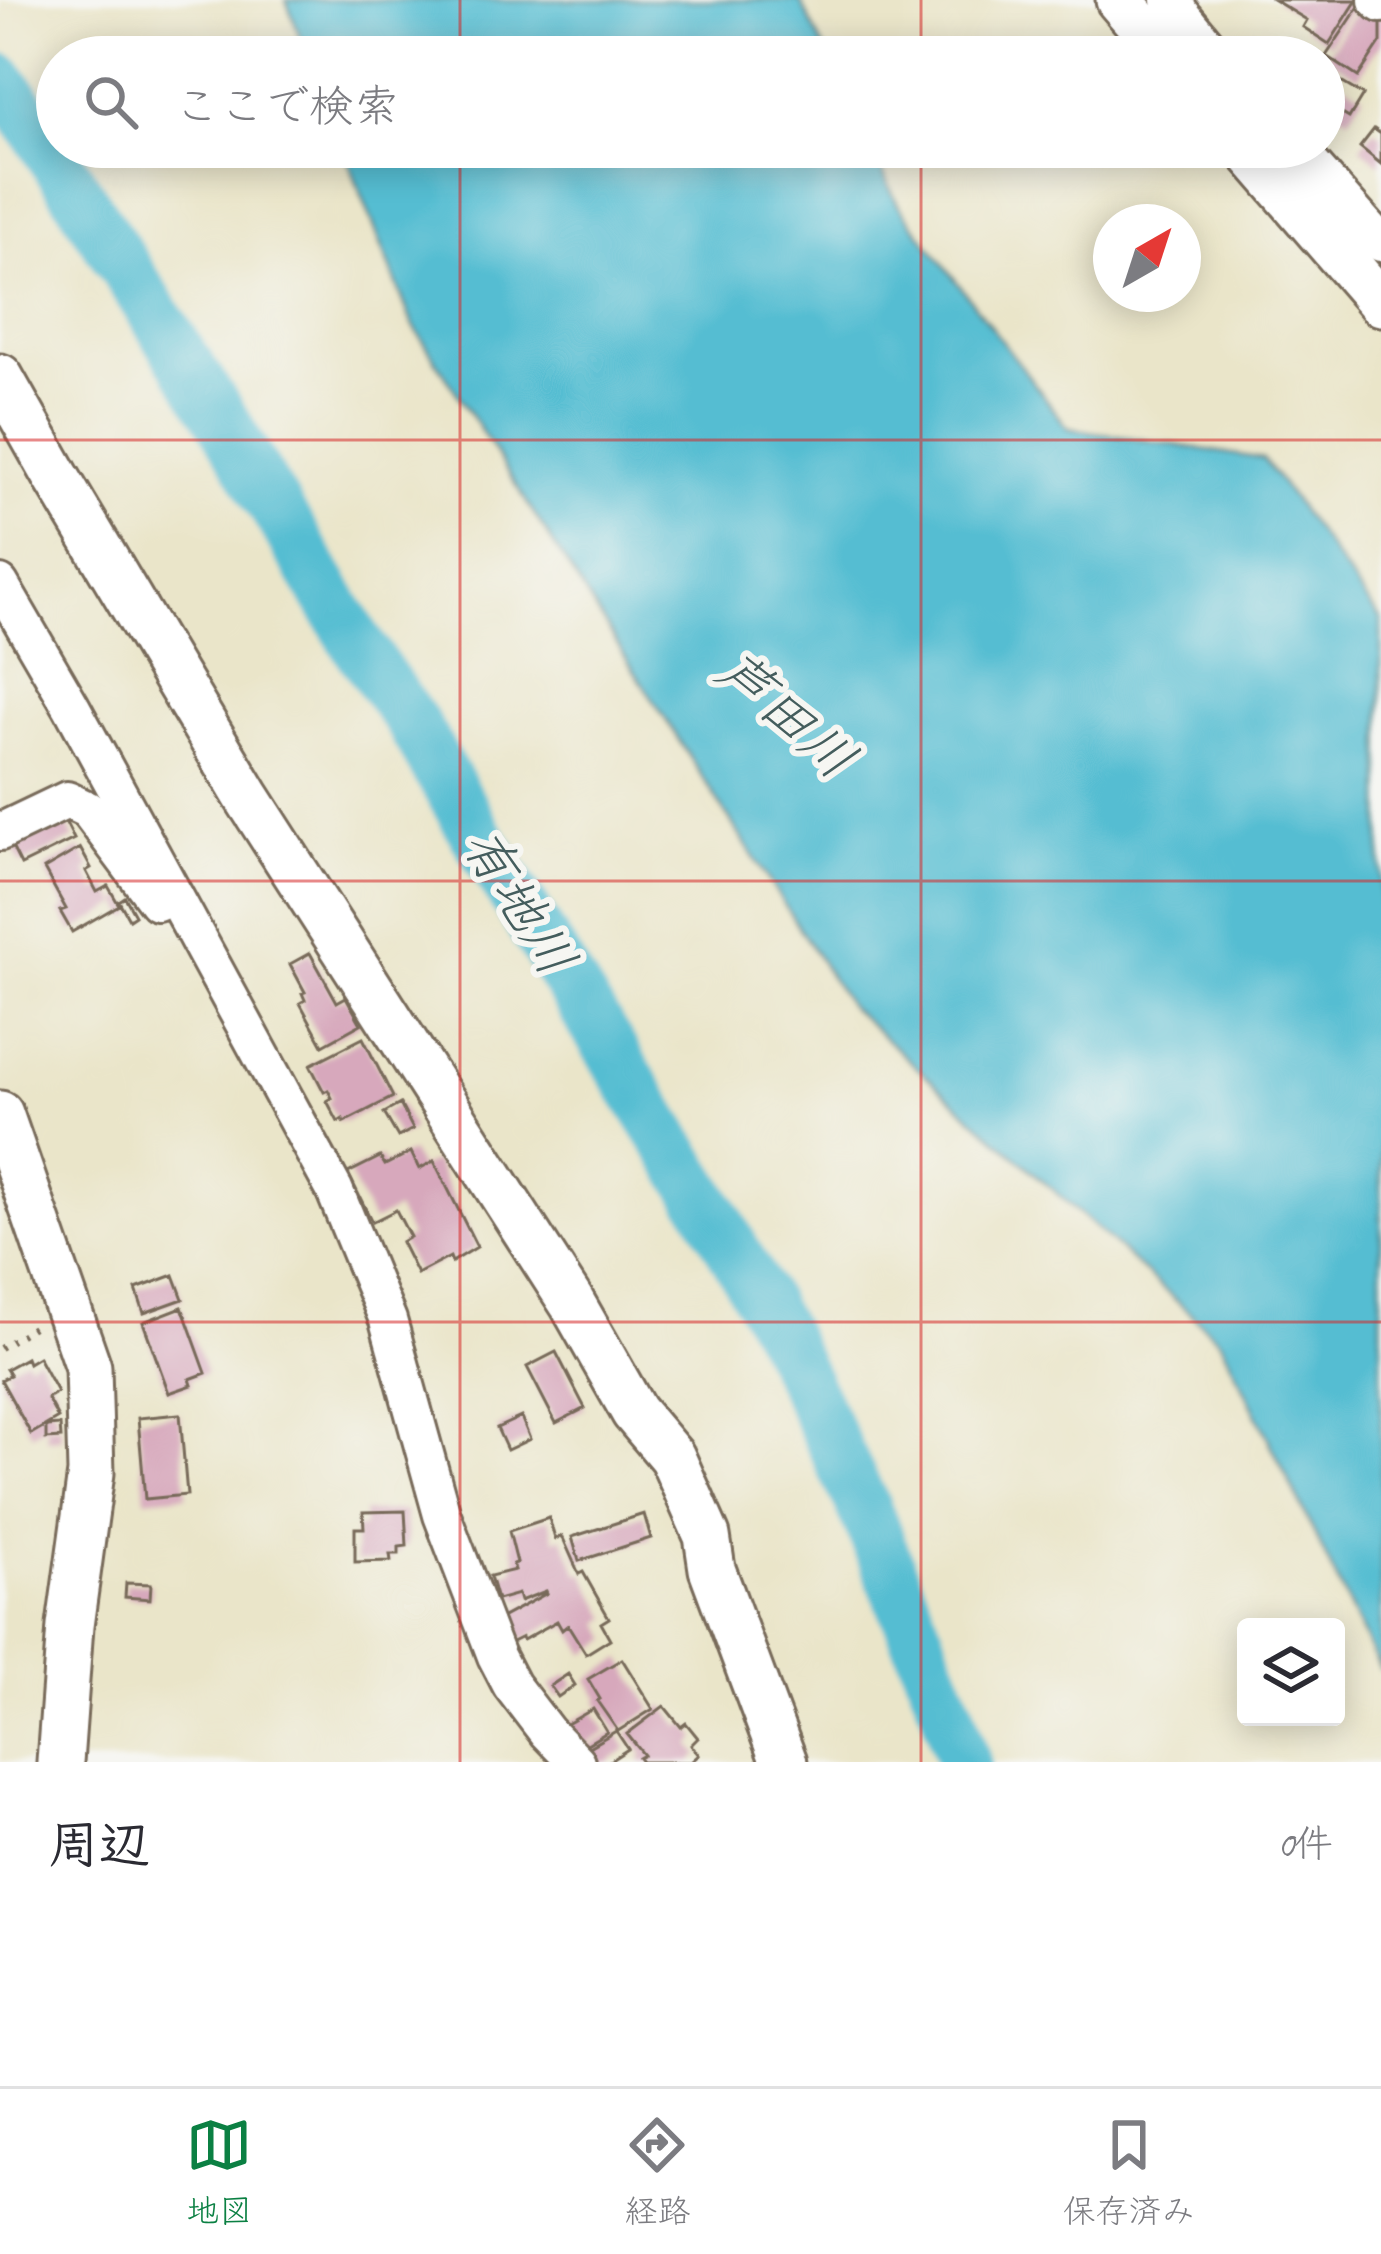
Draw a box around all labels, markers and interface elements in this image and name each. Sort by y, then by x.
search box [36,36,1345,168]
icon: search [78,69,144,135]
text: ここで検索 [174,78,399,135]
north arrow [1093,204,1201,312]
water label: 芦田川 [703,636,870,794]
water label: 有地川 [447,815,591,988]
map controls [1237,1618,1345,1726]
button: layers [1237,1618,1345,1726]
text: 周辺 [48,1813,150,1877]
text: 0件 [1276,1820,1333,1869]
tab: 地図 [186,2112,252,2232]
tab: 経路 [624,2112,690,2232]
tab: 保存済み [1063,2112,1195,2232]

